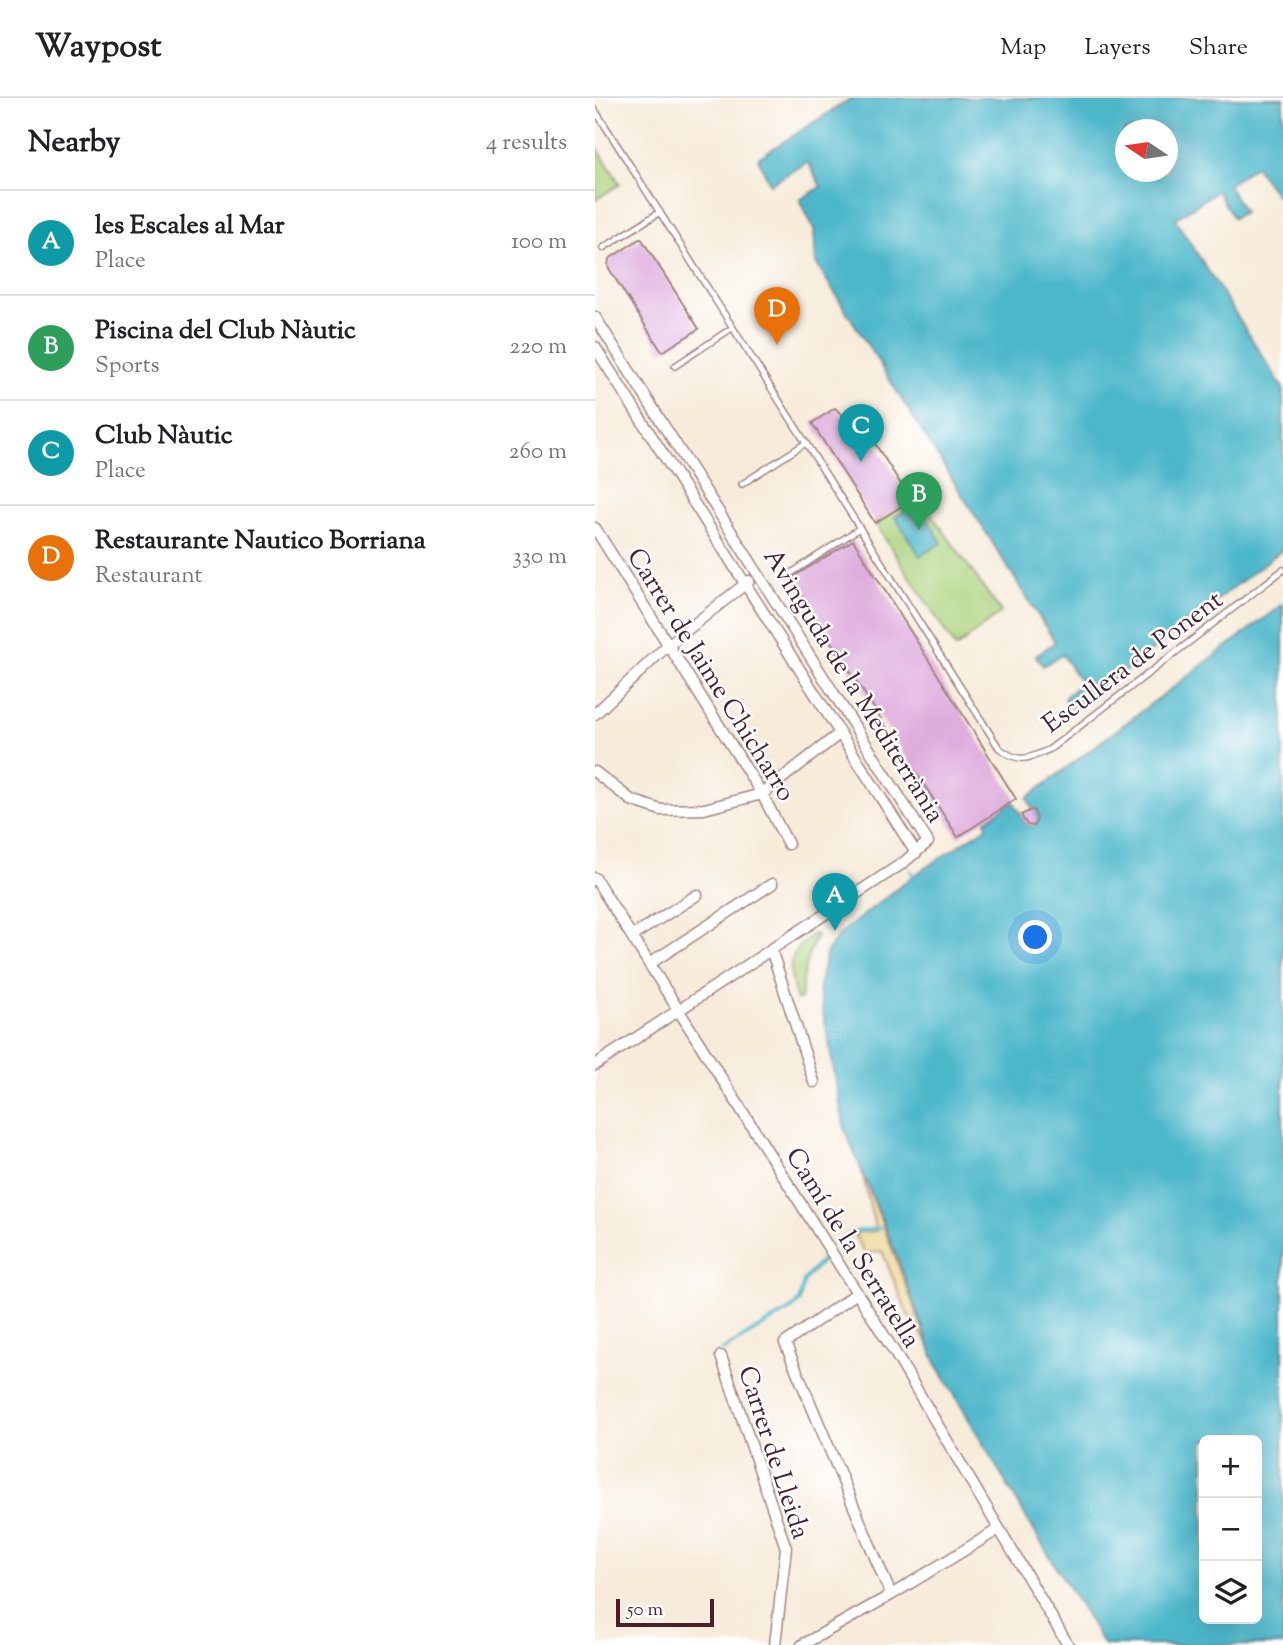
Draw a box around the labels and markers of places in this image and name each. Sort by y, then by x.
pin: D [754,287,800,345]
pin: C [838,404,884,462]
pin: B [896,472,942,530]
pin: A [812,873,858,931]

